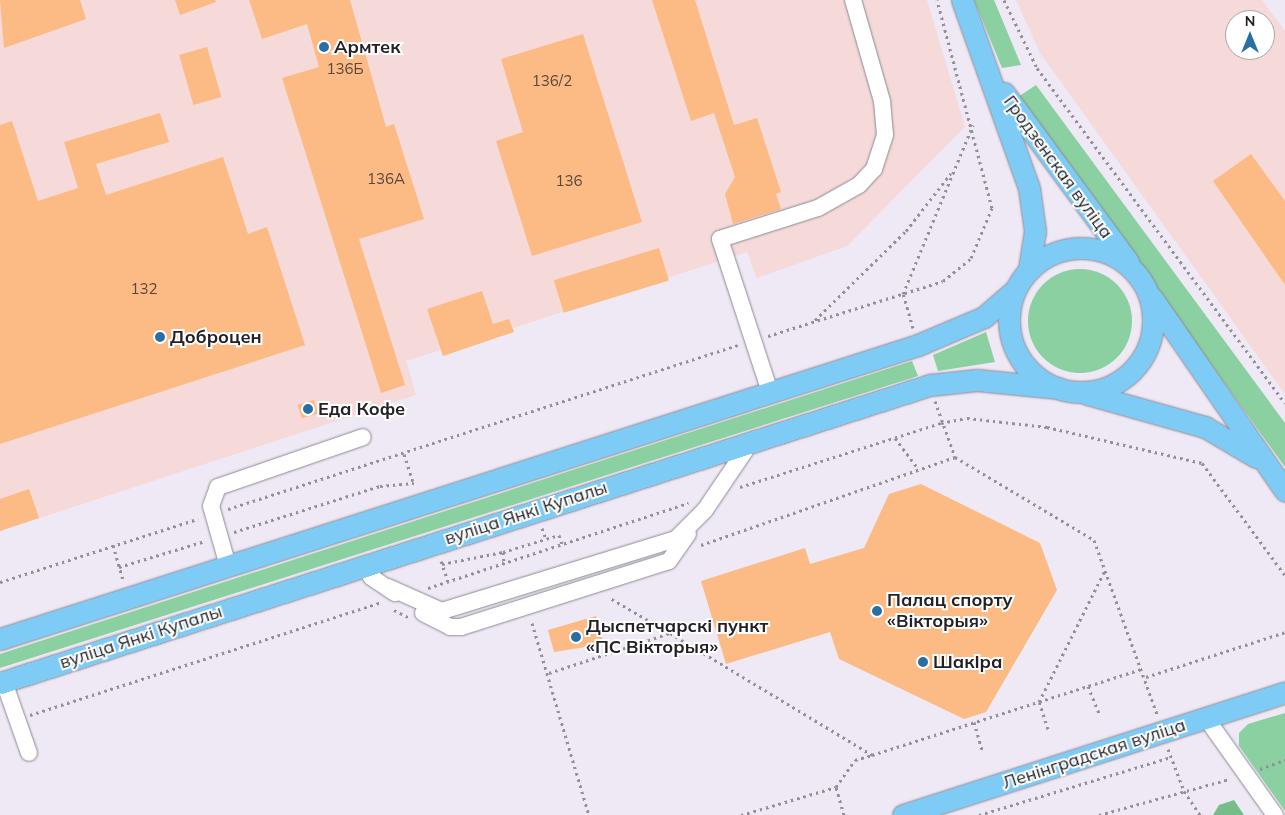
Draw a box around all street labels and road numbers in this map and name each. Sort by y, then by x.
street label: Гродзенская вуліца [999,91,1117,243]
street label: вуліца Янкі Купалы [442,477,610,549]
street label: вуліца Янкі Купалы [57,601,225,673]
street label: Ленінградская вуліца [1000,714,1188,794]

